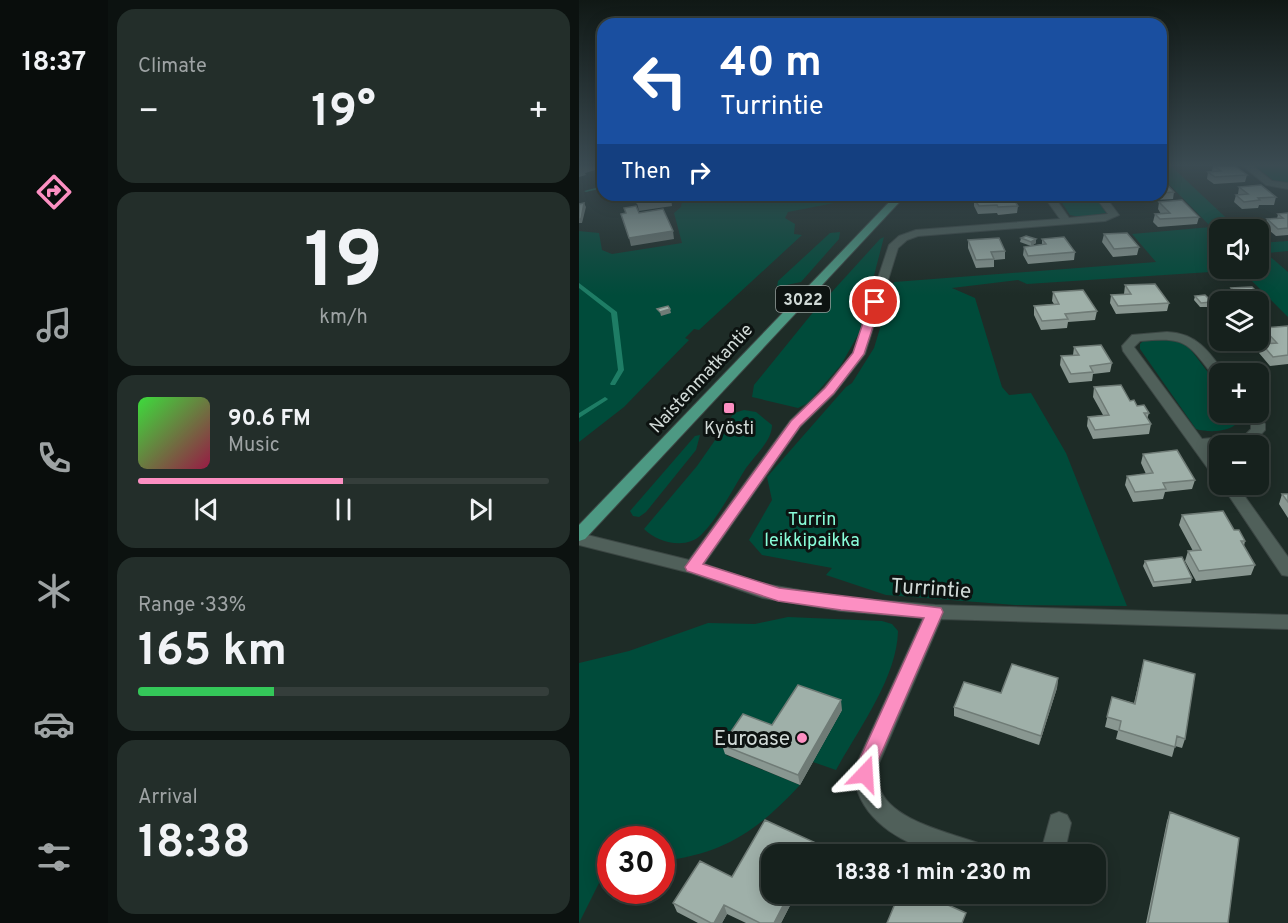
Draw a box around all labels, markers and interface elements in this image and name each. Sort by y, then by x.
text: 40 m [720,38,822,91]
icon: left [621,42,699,120]
text: 18:37 [22,46,86,80]
text: Climate [138,54,207,80]
text: 19° [311,85,376,142]
text: Turrintie [720,90,824,124]
text: − [138,92,159,134]
text: + [528,92,549,134]
icon: right [683,156,716,189]
text: Then [621,159,671,186]
icon: directions [33,171,75,213]
text: 19 [304,216,383,315]
map controls [1209,219,1269,495]
button: sound [1209,219,1269,279]
pin [849,276,900,327]
icon: arrive [858,285,891,318]
road number: 3022 [776,286,830,312]
button: layers [1209,291,1269,351]
icon: music [33,304,75,346]
text: km/h [319,305,368,331]
street label: Naistenmatkantie [645,319,759,439]
button: + [1209,363,1269,423]
marker: Kyösti [722,401,736,415]
text: 90.6 FM [228,406,311,433]
place label: Kyösti [704,418,754,441]
text: Music [228,433,280,459]
button: − [1209,435,1269,495]
icon: phone [33,437,75,479]
icon: previous [190,493,223,526]
icon: pause [327,493,360,526]
icon: next [464,493,497,526]
park label: Turrin leikkipaikka [764,509,860,553]
icon: climate [33,570,75,612]
street label: Turrintie [890,573,972,606]
text: Range · 33% [138,593,246,619]
text: 165 km [138,624,287,681]
icon: car [33,703,75,745]
place label: Euroase [714,726,790,753]
marker: Euroase [795,731,809,745]
position arrow [833,742,897,806]
text: Arrival [138,785,198,811]
text: 18:38 [138,816,251,873]
speed limit sign: 30 [597,826,675,904]
icon: filters [33,836,75,878]
text: 18:38 · 1 min · 230 m [836,860,1031,887]

